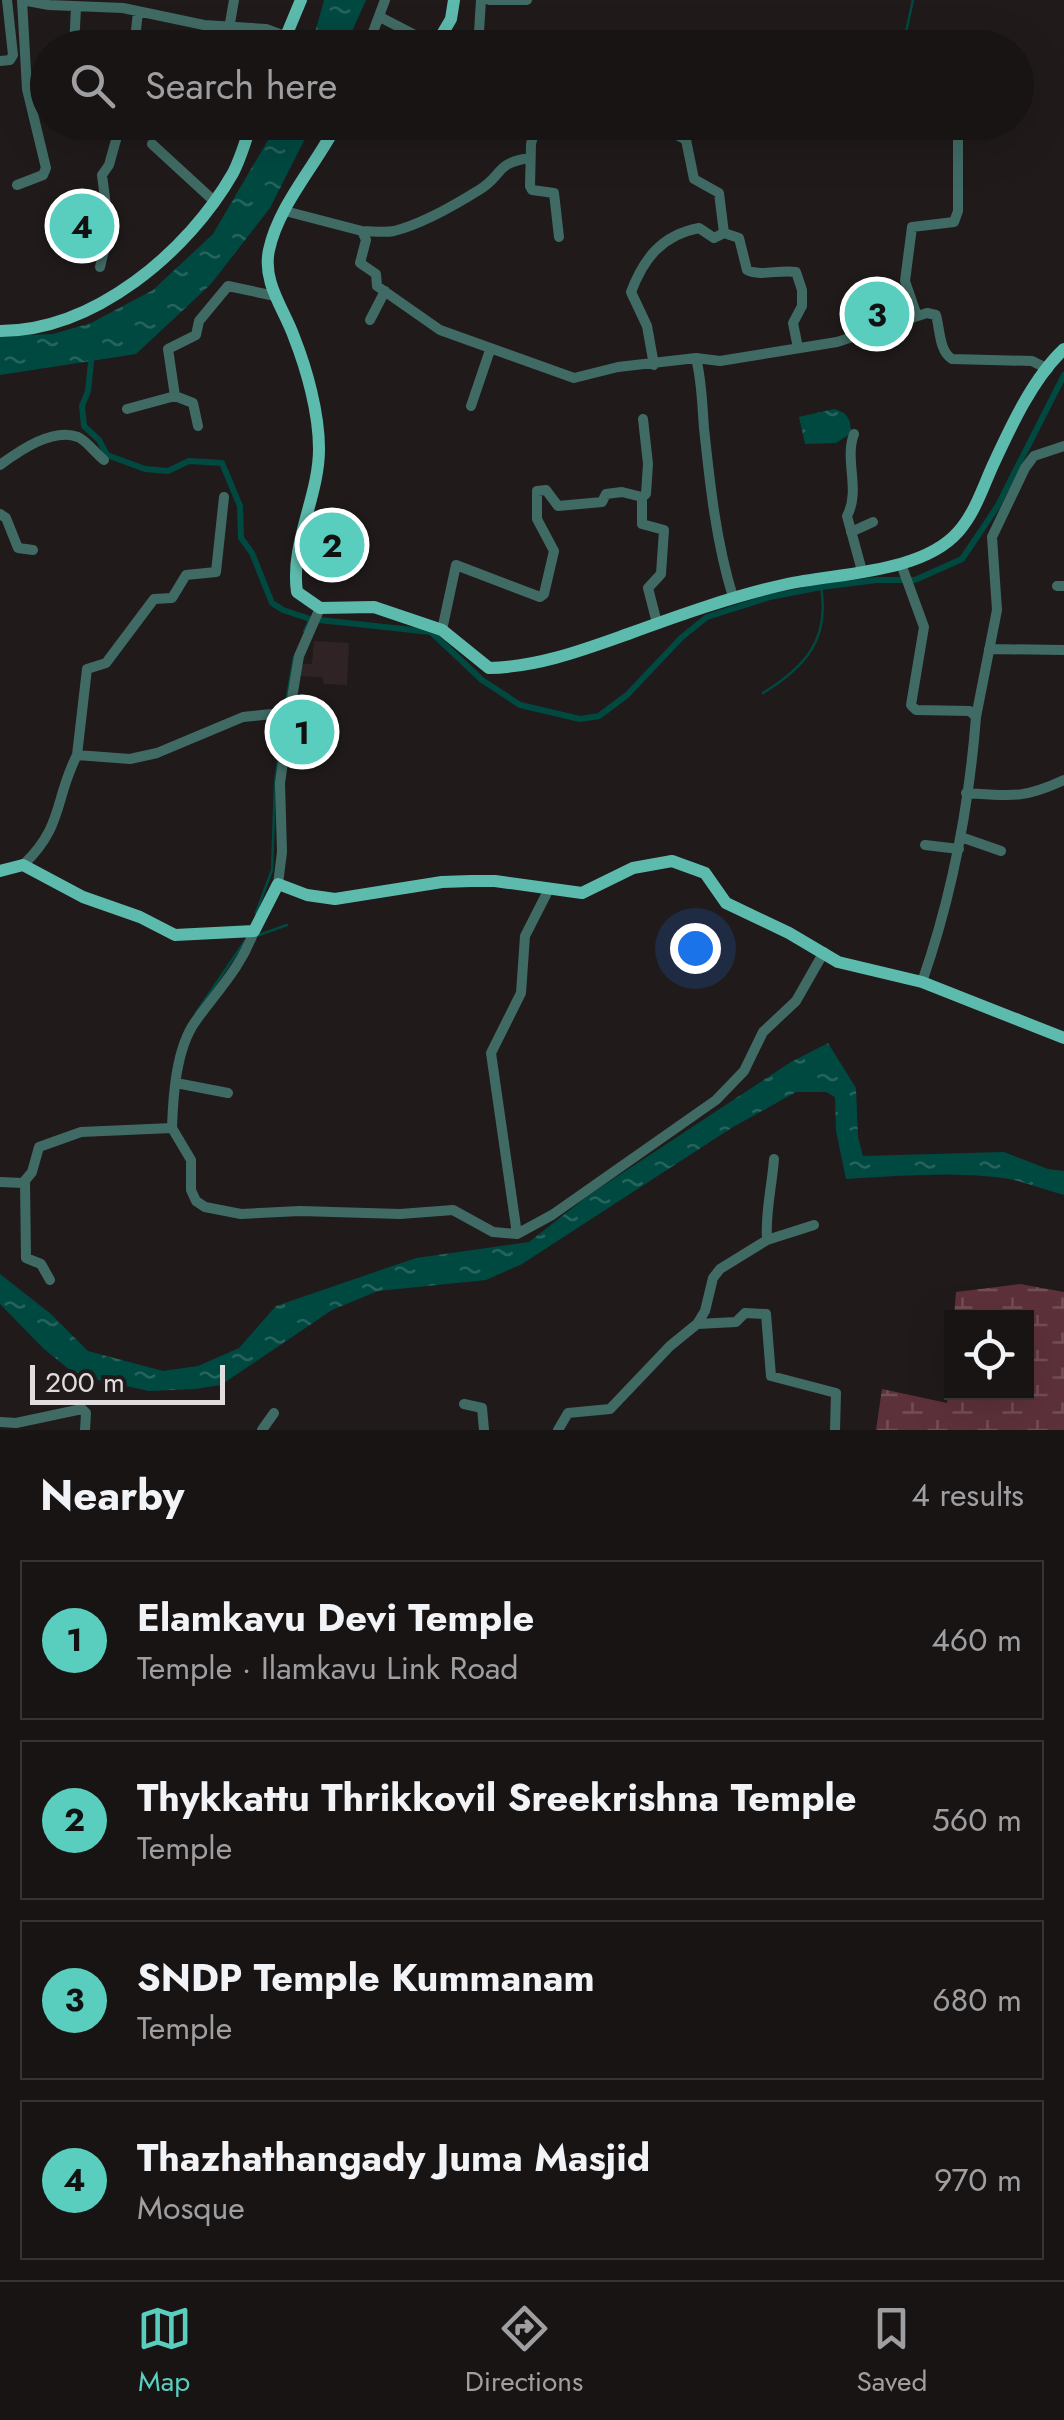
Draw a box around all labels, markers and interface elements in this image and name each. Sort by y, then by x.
search box [30,30,1034,140]
icon: search [65,58,120,113]
text: Search here [145,58,337,113]
pin: 4 [49,188,114,264]
pin: 3 [844,276,910,352]
pin: 2 [300,508,364,582]
pin: 1 [270,694,334,770]
your location [670,923,721,974]
map controls [944,1310,1034,1400]
button: locate [944,1310,1034,1400]
scale bar [30,1360,225,1404]
text: 200 m [45,1362,125,1403]
text: Nearby [40,1465,184,1526]
text: 4 results [911,1472,1024,1518]
text: Elamkavu Devi Temple [137,1590,534,1645]
text: 1 [66,1617,83,1663]
text: 460 m [931,1617,1022,1663]
text: Temple · Ilamkavu Link Road [137,1645,519,1691]
text: Thykkattu Thrikkovil Sreekrishna Temple [137,1770,857,1825]
text: 2 [64,1797,85,1843]
text: 560 m [932,1797,1022,1843]
text: Temple [137,1825,232,1871]
text: SNDP Temple Kummanam [137,1950,595,2005]
text: 3 [65,1977,84,2023]
text: 680 m [932,1977,1022,2023]
text: Temple [137,2005,232,2051]
text: Thazhathangady Juma Masjid [137,2130,650,2185]
text: 4 [63,2157,86,2203]
text: 970 m [934,2157,1022,2203]
text: Mosque [137,2185,245,2231]
tab: Map [137,2301,192,2402]
tab: Directions [465,2301,583,2402]
tab: Saved [856,2301,927,2402]

